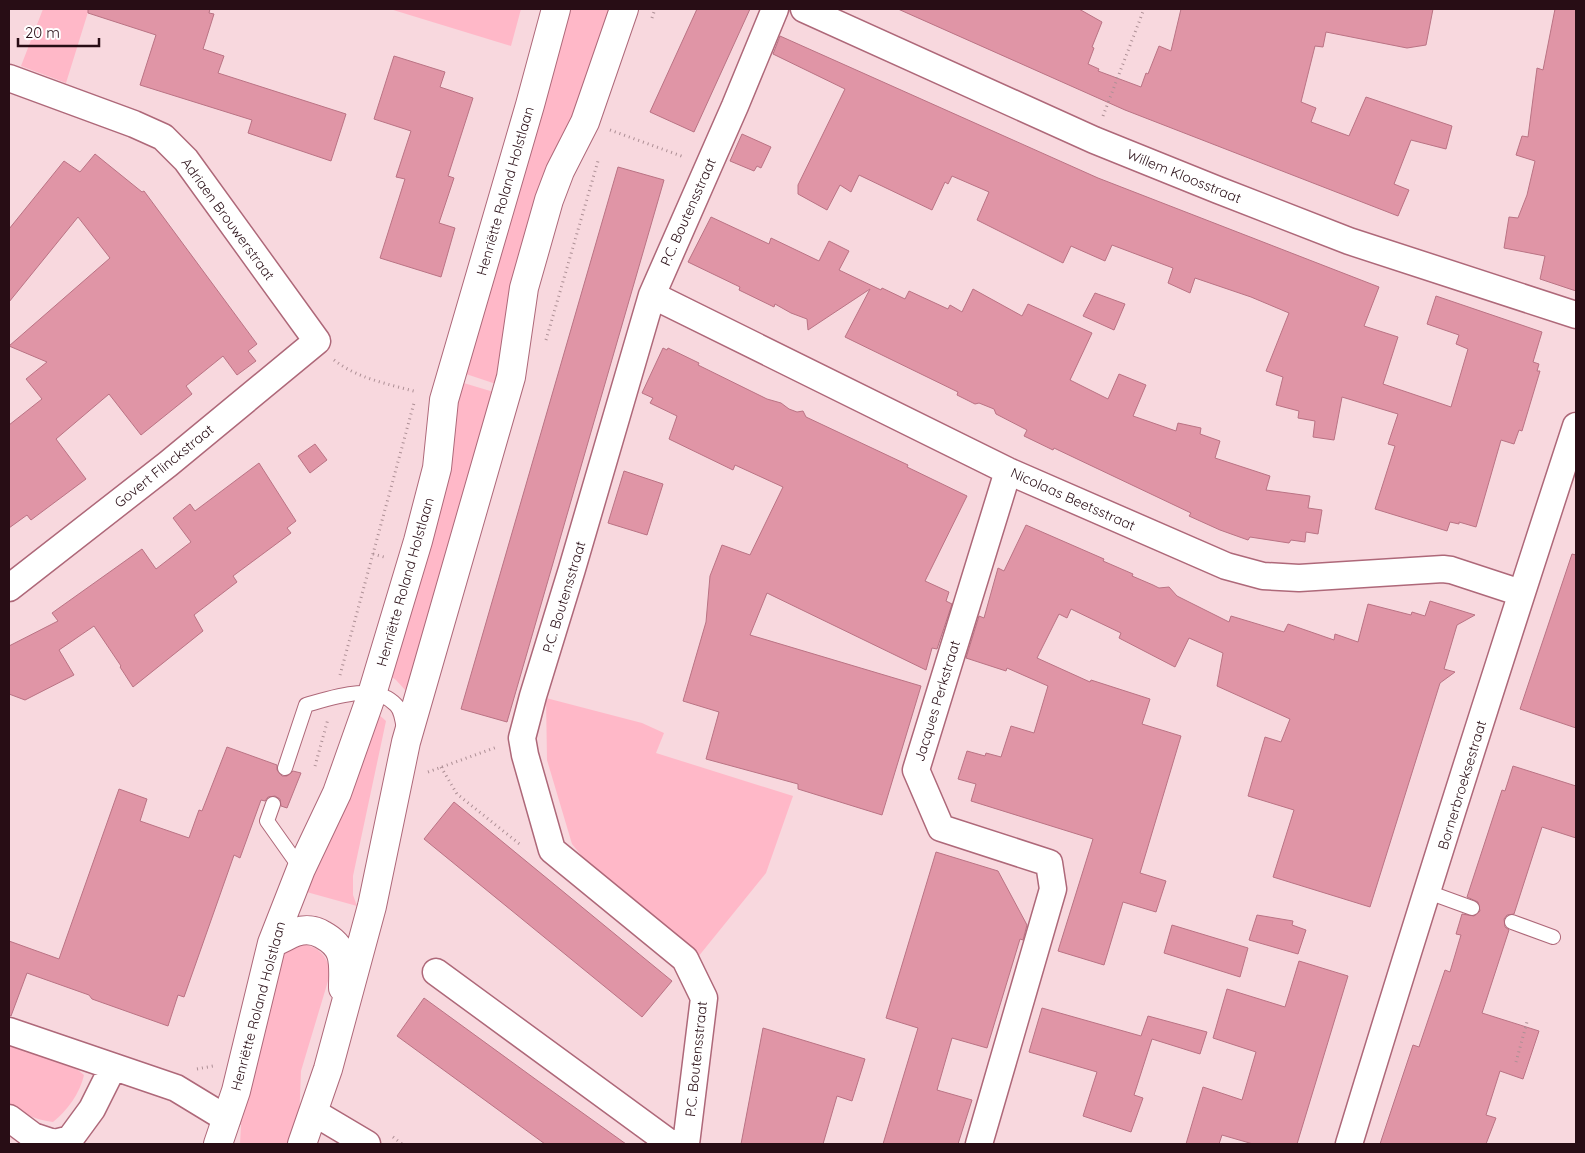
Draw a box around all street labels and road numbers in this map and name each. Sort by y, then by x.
street label: Henriëtte Roland Holstlaan [472,104,538,278]
street label: Willem Kloosstraat [1124,145,1244,207]
street label: Adriaen Brouwerstraat [177,154,279,284]
street label: P.C. Boutensstraat [656,155,720,269]
street label: Govert Flinckstraat [111,420,217,512]
street label: Nicolaas Beetsstraat [1008,463,1138,535]
street label: Henriëtte Roland Holstlaan [372,495,438,669]
street label: P.C. Boutensstraat [538,539,590,655]
street label: Jacques Perkstraat [910,638,964,764]
street label: Bornerbroeksestraat [1434,718,1490,852]
street label: Henriëtte Roland Holstlaan [227,919,289,1093]
street label: P.C. Boutensstraat [681,1000,711,1118]

